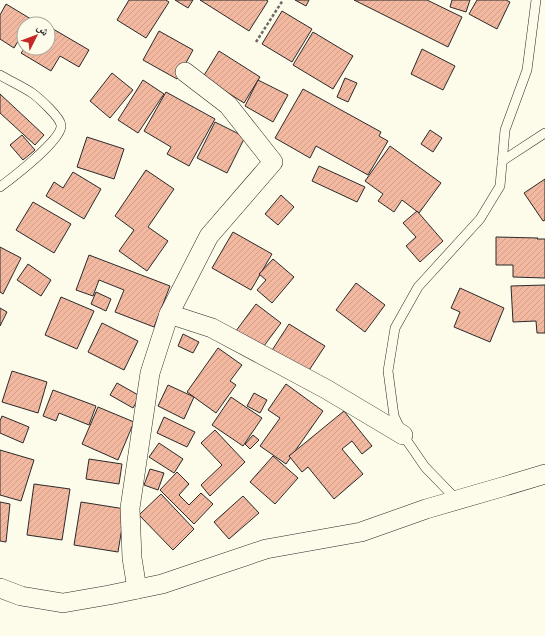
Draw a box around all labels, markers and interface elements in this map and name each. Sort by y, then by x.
north arrow [16,16,56,56]
text: ش [34,21,52,39]

